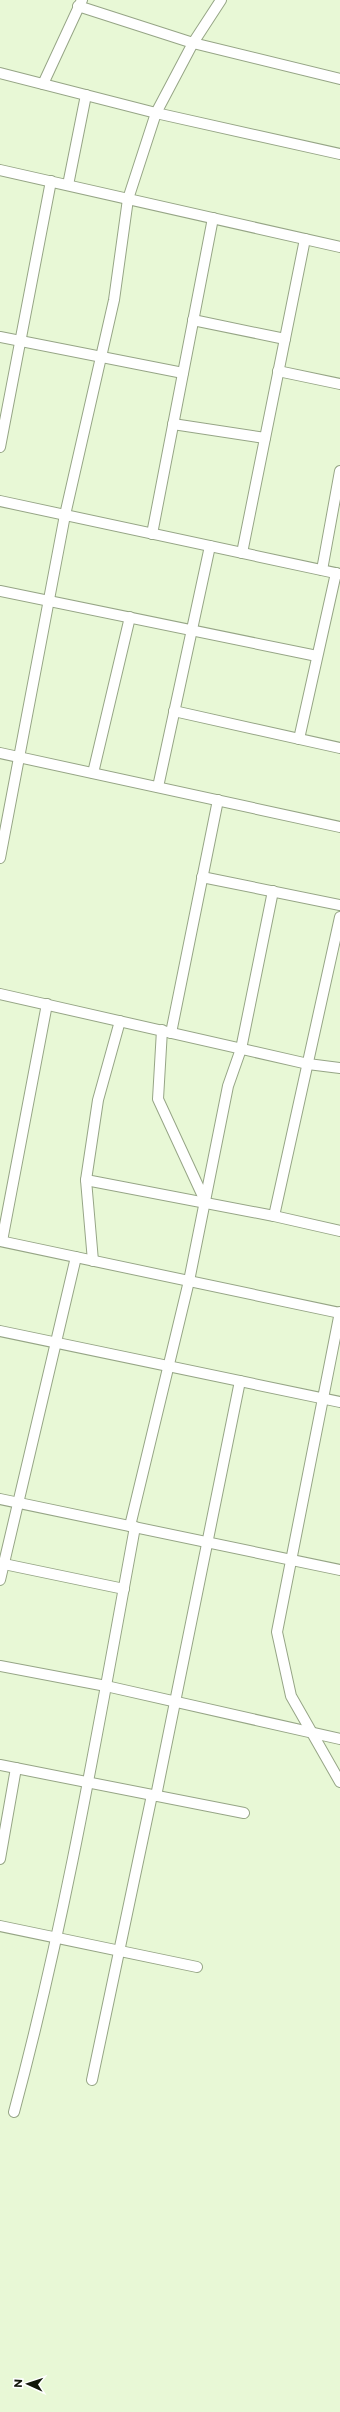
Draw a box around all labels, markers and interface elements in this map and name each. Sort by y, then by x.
north arrow [8,2364,48,2404]
text: N [11,2379,25,2388]

